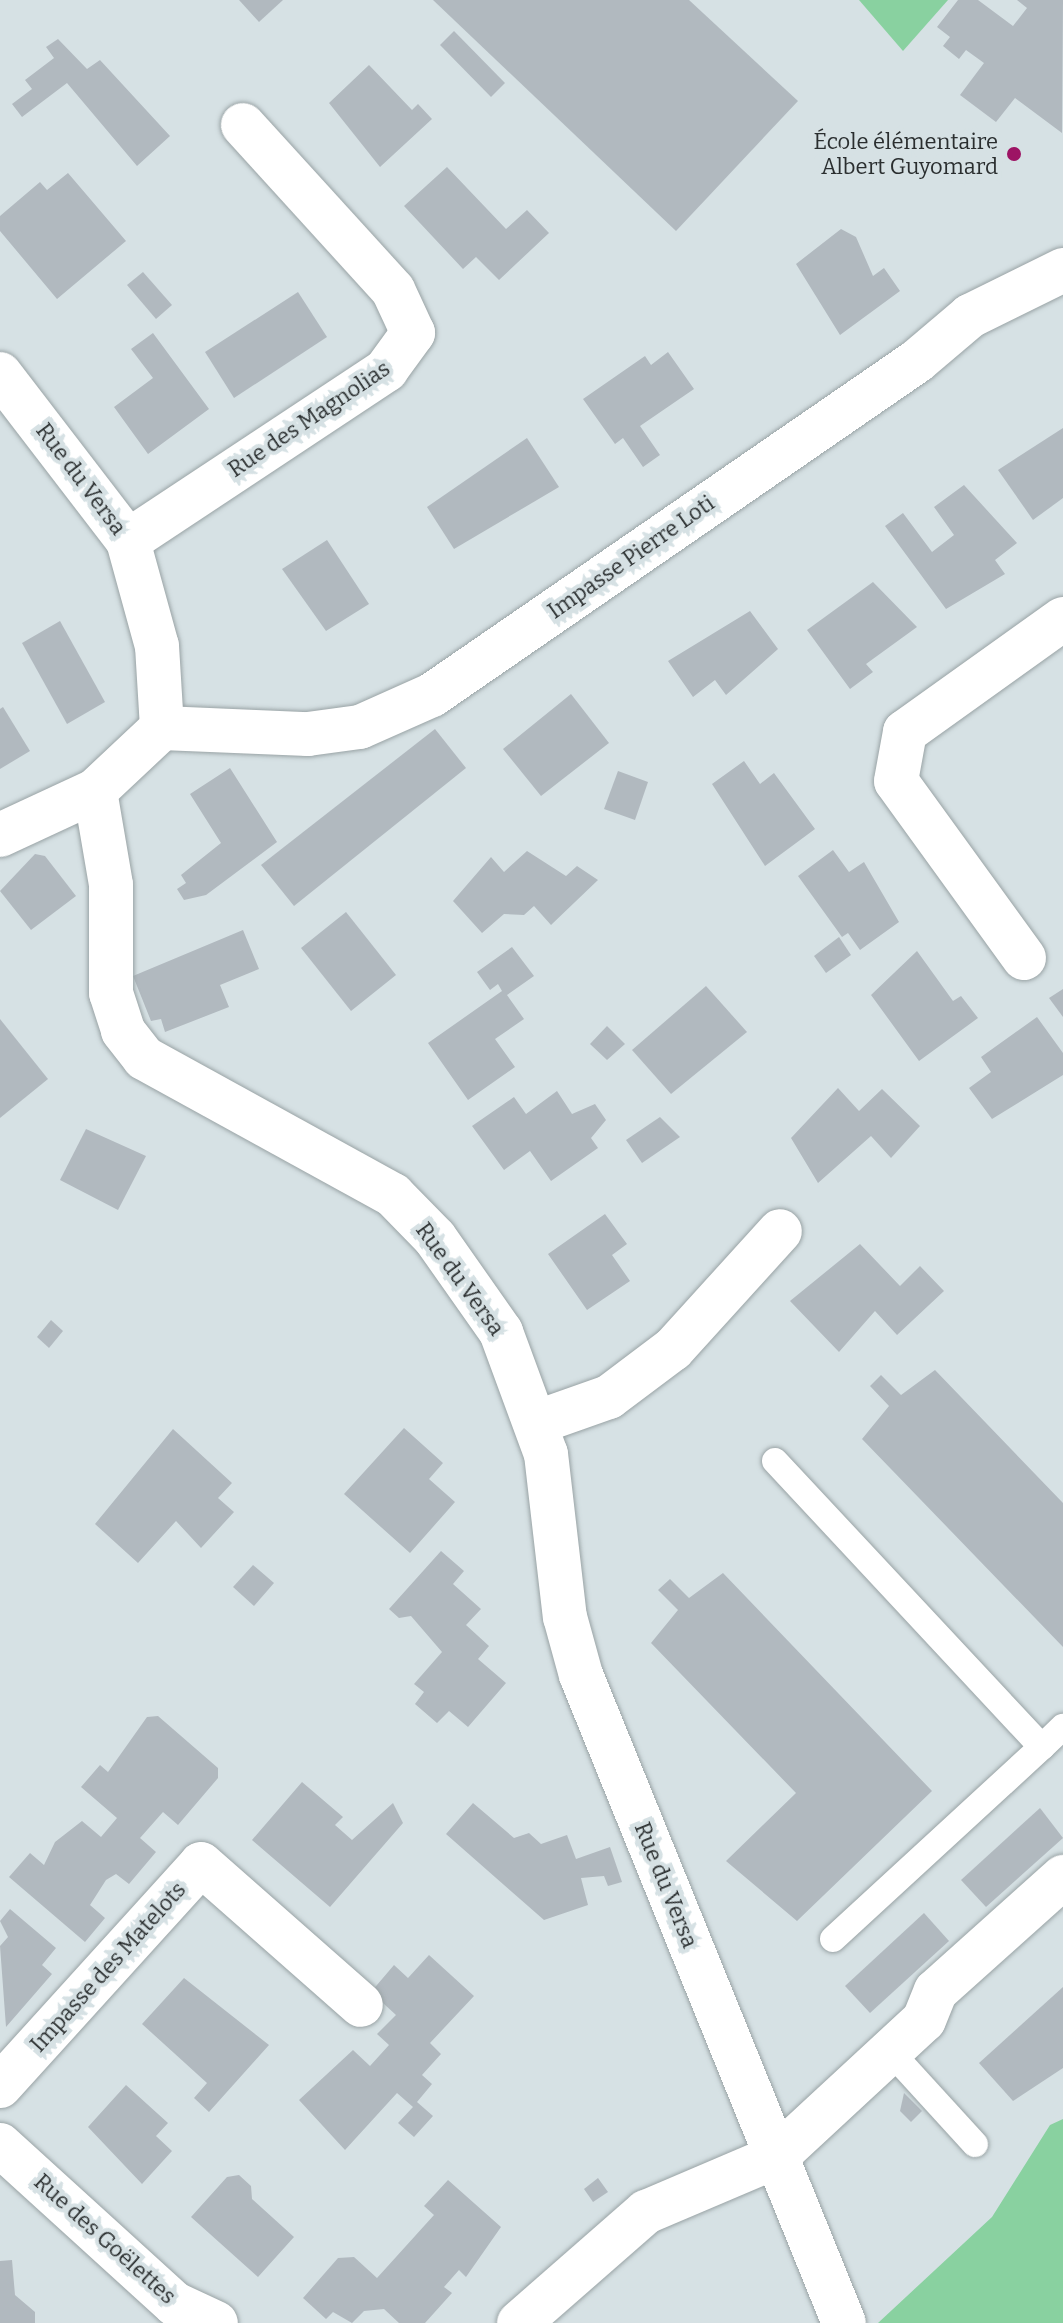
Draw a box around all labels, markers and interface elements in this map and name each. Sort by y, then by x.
place label: École élémentaire Albert Guyomard [813,128,998,180]
marker: École élémentaire Albert Guyomard [1005,145,1023,163]
street label: Rue des Magnolias [223,355,395,483]
street label: Rue du Versa [30,418,132,540]
street label: Impasse Pierre Loti [543,490,719,624]
street label: Rue du Versa [410,1217,510,1341]
street label: Rue du Versa [629,1818,703,1952]
street label: Impasse des Matelots [25,1877,191,2057]
street label: Rue des Goëlettes [29,2168,181,2310]

